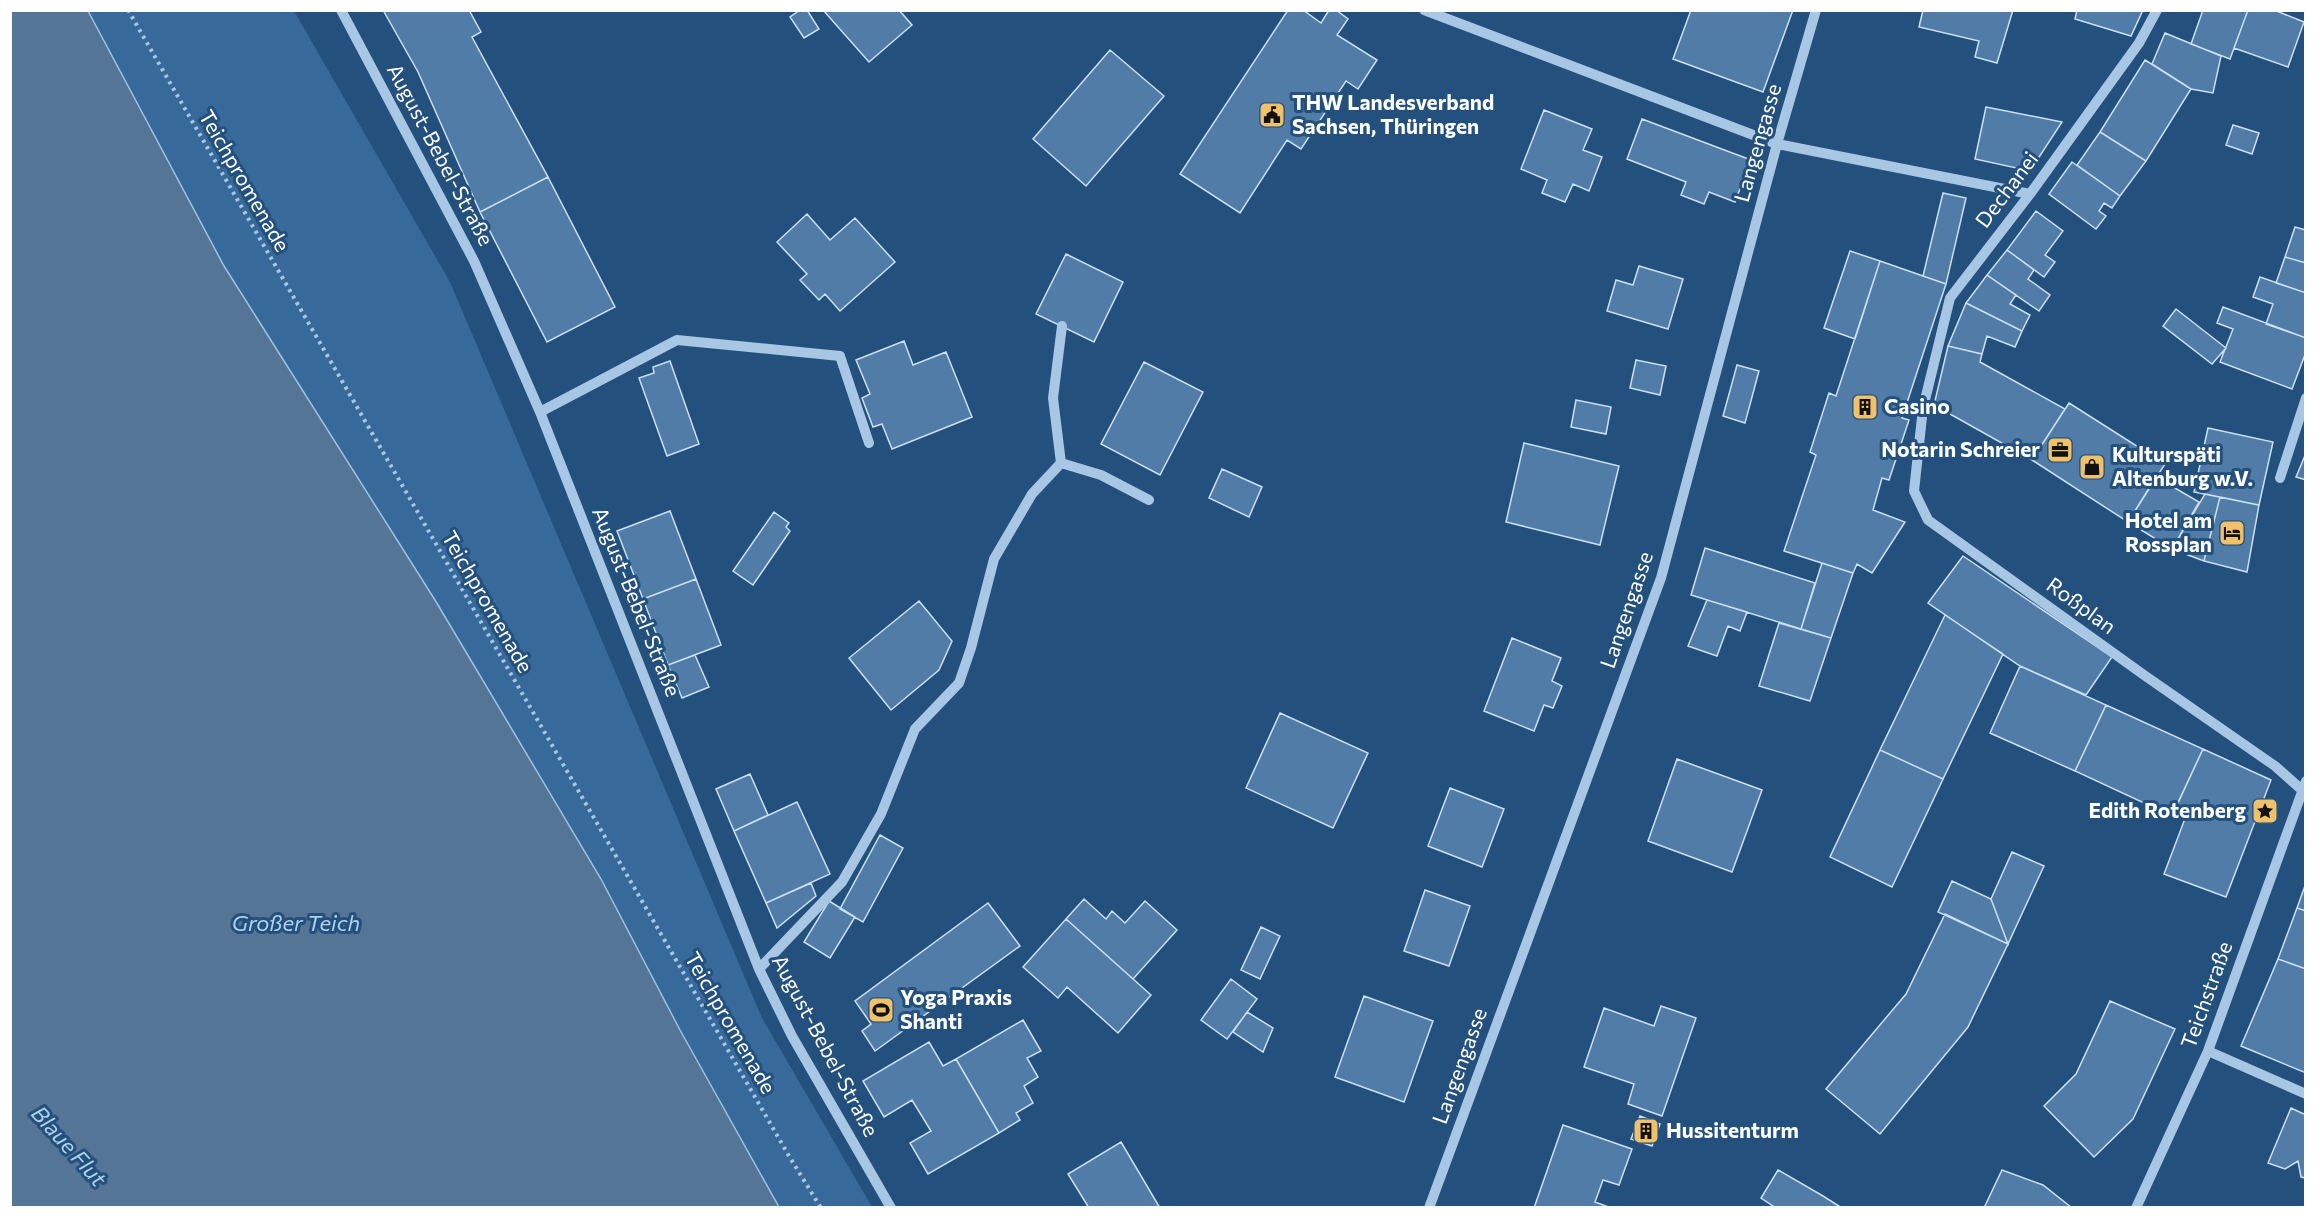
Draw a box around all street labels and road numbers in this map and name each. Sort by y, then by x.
street label: August-Bebel-Straße [383,59,500,249]
street label: Langengasse [1728,81,1785,205]
street label: Teichpromenade [195,105,296,256]
street label: Dechanei [1969,146,2042,232]
street label: August-Bebel-Straße [588,503,687,700]
street label: Teichpromenade [438,526,539,677]
street label: Langengasse [1594,548,1657,671]
street label: Roßplan [2042,571,2121,638]
street label: Teichstraße [2175,938,2236,1051]
street label: Teichpromenade [681,947,782,1098]
street label: August-Bebel-Straße [768,950,885,1140]
street label: Langengasse [1426,1004,1491,1127]

